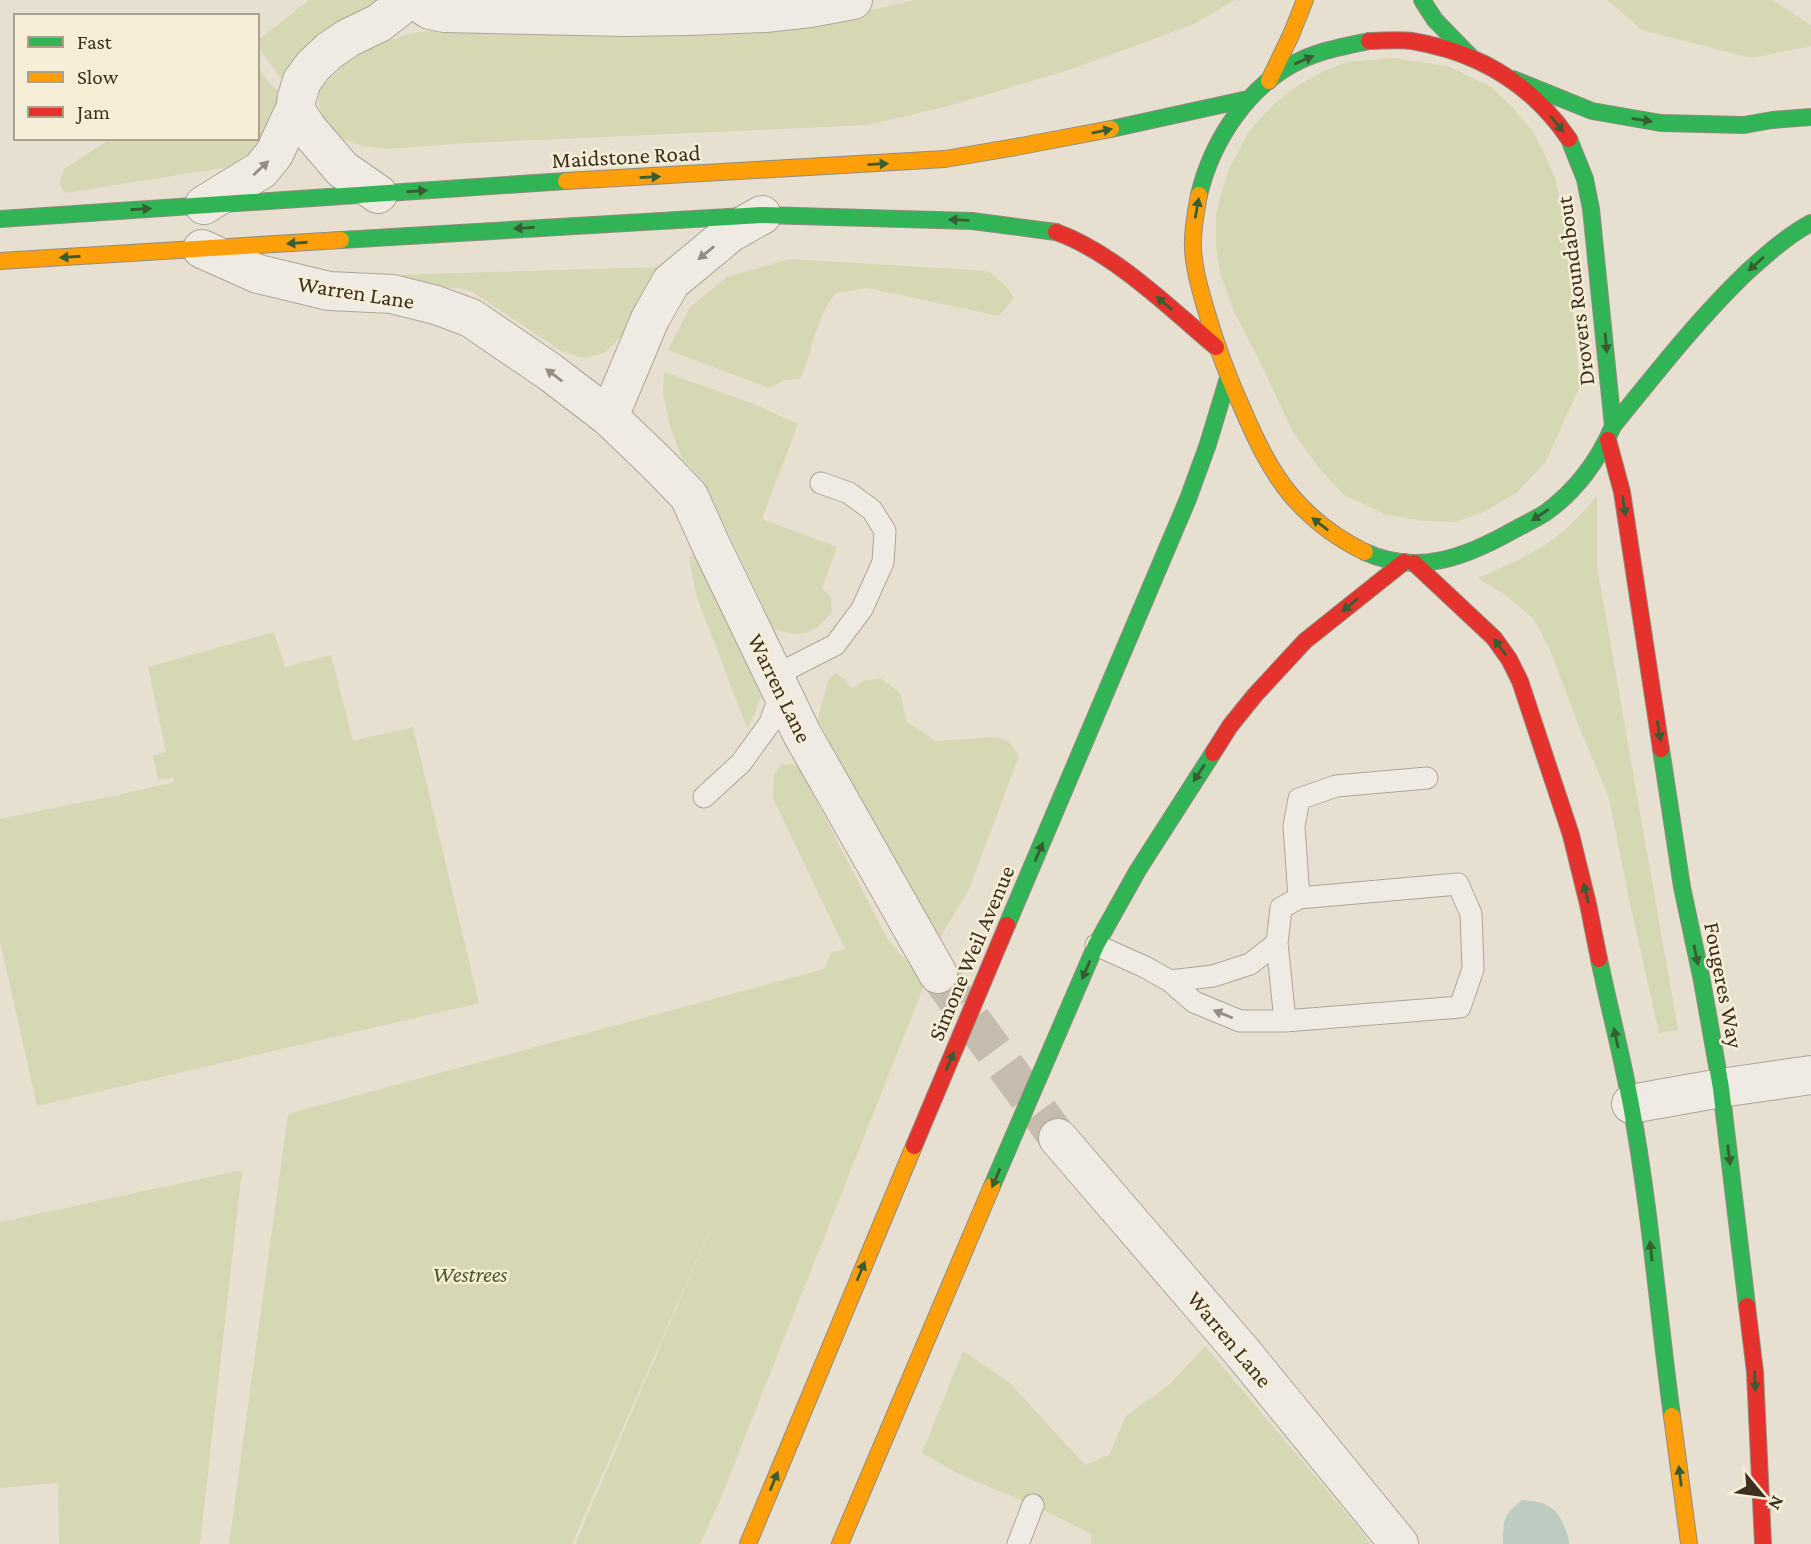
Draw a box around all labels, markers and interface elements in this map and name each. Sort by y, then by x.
legend [14,14,259,140]
text: Fast [77,30,113,54]
one-way arrow [1294,54,1314,66]
text: Slow [77,65,119,89]
text: Jam [75,100,110,124]
one-way arrow [1550,115,1565,133]
one-way arrow [1631,115,1653,126]
one-way arrow [1091,125,1113,136]
street label: Maidstone Road [551,139,701,173]
one-way arrow [867,158,889,169]
one-way arrow [252,160,270,176]
one-way arrow [640,171,662,182]
one-way arrow [407,185,429,196]
street label: Drovers Roundabout [1550,195,1600,387]
one-way arrow [1192,197,1203,219]
one-way arrow [131,203,153,214]
one-way arrow [948,215,970,226]
one-way arrow [512,223,534,234]
one-way arrow [285,238,307,249]
one-way arrow [697,245,715,260]
one-way arrow [58,251,80,262]
one-way arrow [1747,256,1765,272]
street label: Warren Lane [296,270,416,314]
one-way arrow [1155,296,1172,311]
one-way arrow [1600,332,1611,354]
one-way arrow [546,368,564,383]
one-way arrow [1619,495,1630,517]
one-way arrow [1530,508,1550,521]
one-way arrow [1312,517,1330,532]
one-way arrow [1342,597,1360,612]
street label: Warren Lane [742,629,818,747]
one-way arrow [1493,638,1507,656]
one-way arrow [1654,720,1665,742]
one-way arrow [1193,763,1206,783]
one-way arrow [1033,841,1044,862]
street label: Simone Weil Avenue [922,861,1020,1045]
one-way arrow [1580,882,1591,904]
street label: Fougeres Way [1699,920,1749,1051]
one-way arrow [1691,944,1702,966]
one-way arrow [1080,959,1091,980]
one-way arrow [1213,1008,1233,1020]
one-way arrow [1610,1027,1621,1049]
one-way arrow [944,1051,956,1071]
one-way arrow [1724,1144,1735,1166]
one-way arrow [990,1168,1001,1189]
one-way arrow [1646,1239,1657,1261]
one-way arrow [856,1260,867,1281]
park label: Westrees [433,1261,508,1287]
street label: Warren Lane [1182,1285,1278,1393]
one-way arrow [1750,1371,1761,1393]
north arrow [1727,1460,1797,1530]
one-way arrow [1674,1465,1685,1487]
one-way arrow [769,1470,780,1491]
text: N [1764,1492,1789,1514]

